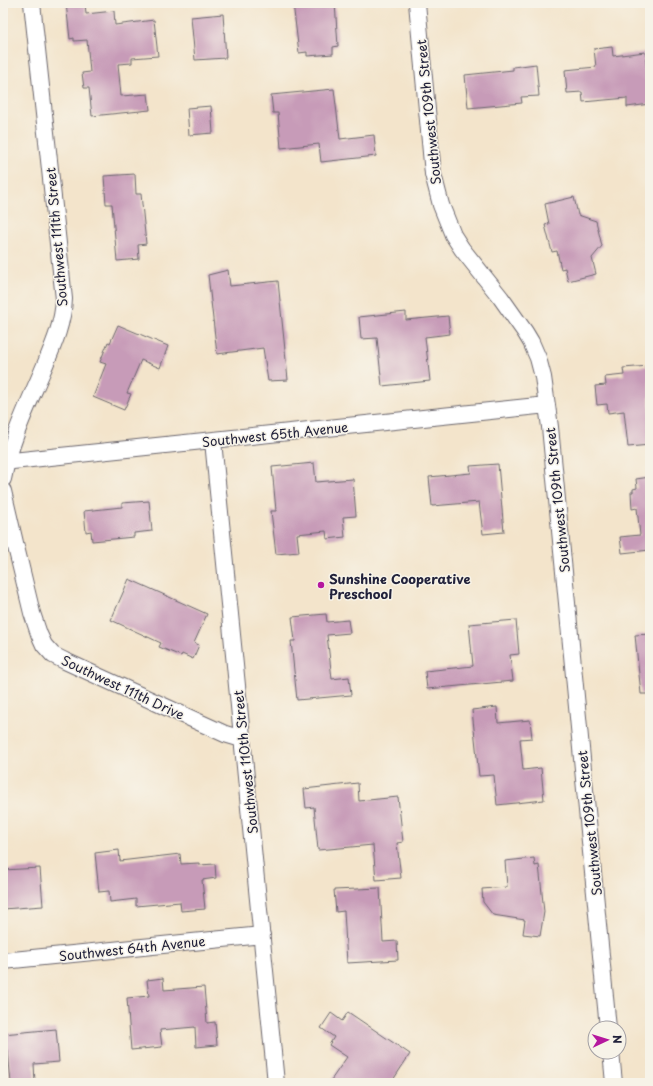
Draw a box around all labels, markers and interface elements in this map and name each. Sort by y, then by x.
street label: Southwest 109th Street [411,38,445,186]
street label: Southwest 111th Street [40,167,72,307]
street label: Southwest 65th Avenue [201,417,349,451]
street label: Southwest 109th Street [540,426,574,574]
place label: Sunshine Cooperative Preschool [329,569,471,603]
marker: Sunshine Cooperative Preschool [316,580,326,590]
street label: Southwest 111th Drive [59,650,188,724]
street label: Southwest 110th Street [228,689,262,835]
street label: Southwest 109th Street [572,749,606,897]
street label: Southwest 64th Avenue [58,931,206,965]
north arrow [587,1020,627,1060]
text: N [609,1034,626,1044]

